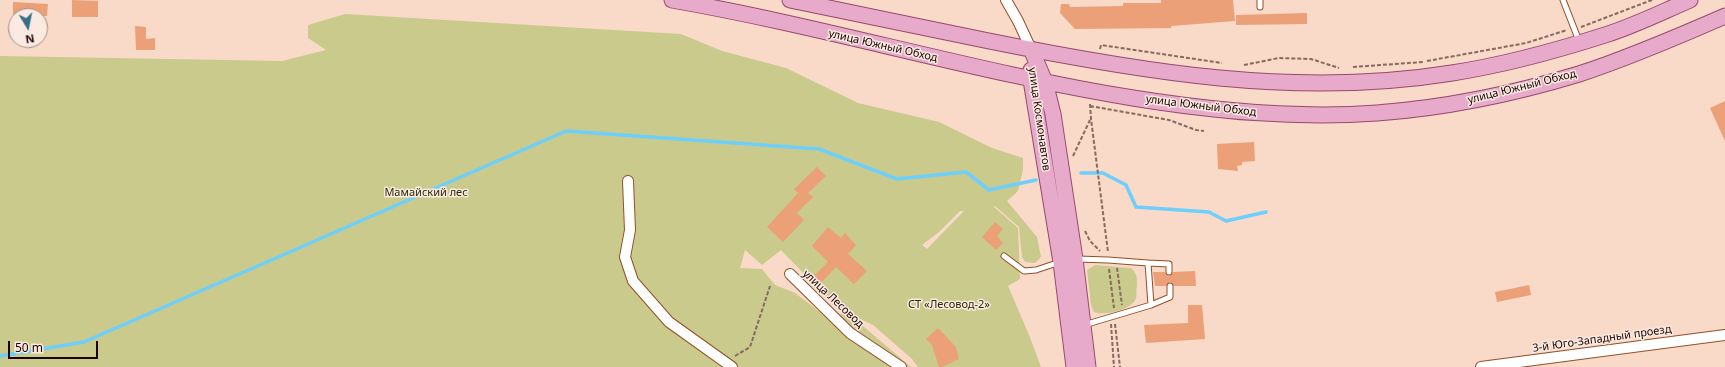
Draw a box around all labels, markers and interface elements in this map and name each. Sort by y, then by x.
north arrow [8,8,48,48]
street label: улица Южный Обход [827,27,939,65]
text: N [24,31,36,47]
street label: улица Космонавтов [1025,66,1053,172]
street label: улица Южный Обход [1466,67,1578,107]
street label: улица Южный Обход [1145,93,1257,119]
park label: Мамайский лес [384,186,468,200]
street label: улица Лесовод [800,267,866,331]
park label: СТ «Лесовод-2» [908,298,990,312]
street label: 3-й Юго-Западный проезд [1532,323,1672,355]
scale bar [10,333,100,359]
text: 50 m [15,339,43,356]

